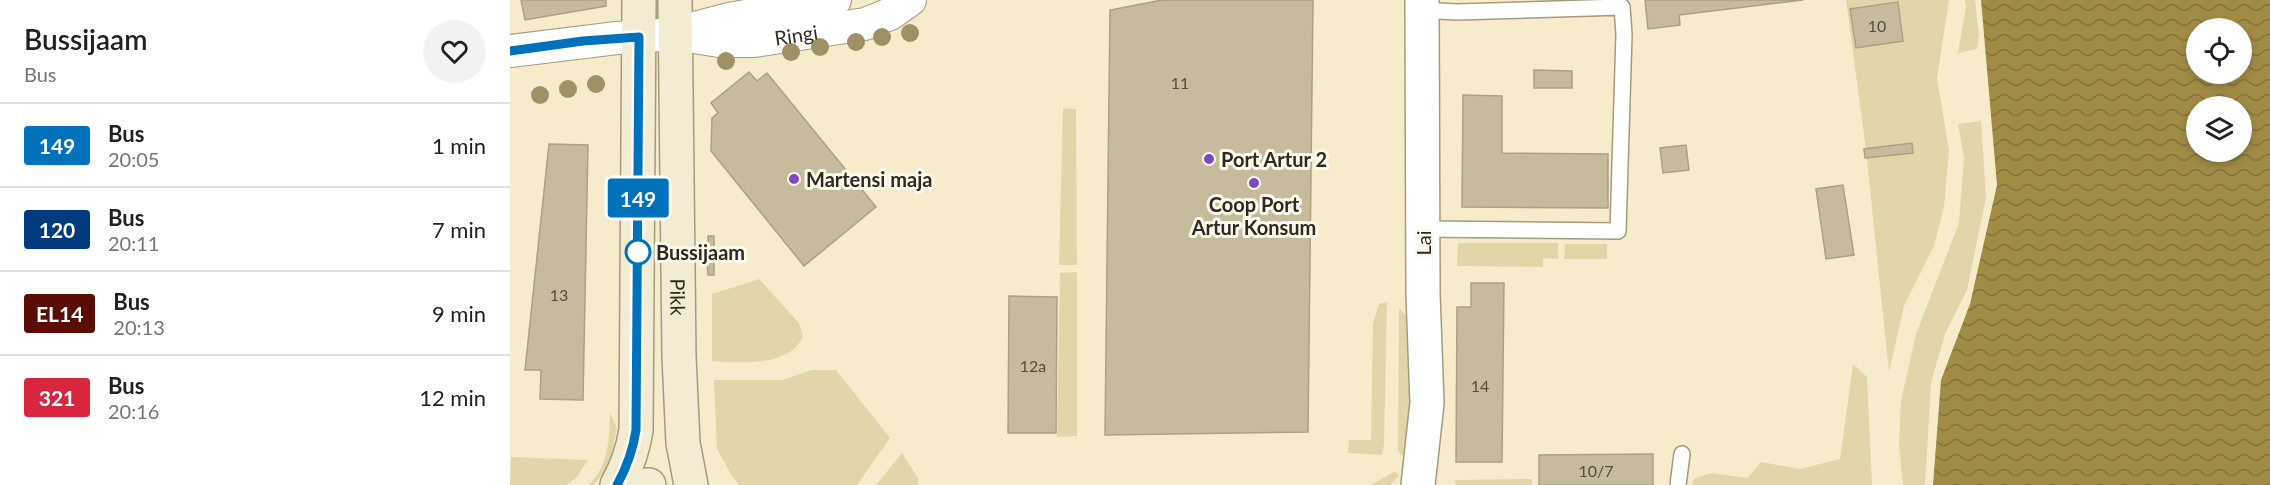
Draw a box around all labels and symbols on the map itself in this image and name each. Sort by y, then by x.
house number: 10 [1868,16,1886,35]
street label: Ringi [773,19,819,50]
house number: 11 [1171,73,1189,92]
place label: Port Artur 2 [1221,147,1327,171]
marker: Port Artur 2 [1202,152,1216,166]
place label: Martensi maja [806,167,932,191]
marker: Martensi maja [787,172,801,186]
marker: Coop Port Artur Konsum [1247,176,1261,190]
line badge: 149 [604,178,672,218]
place label: Coop Port Artur Konsum [1191,192,1316,239]
street label: Lai [1411,230,1435,256]
marker: Bussijaam [625,239,651,265]
place label: Bussijaam [656,240,745,264]
street label: Pikk [666,278,691,316]
house number: 13 [550,285,568,304]
house number: 12a [1020,356,1046,375]
house number: 14 [1471,376,1489,395]
house number: 10/7 [1578,461,1614,480]

